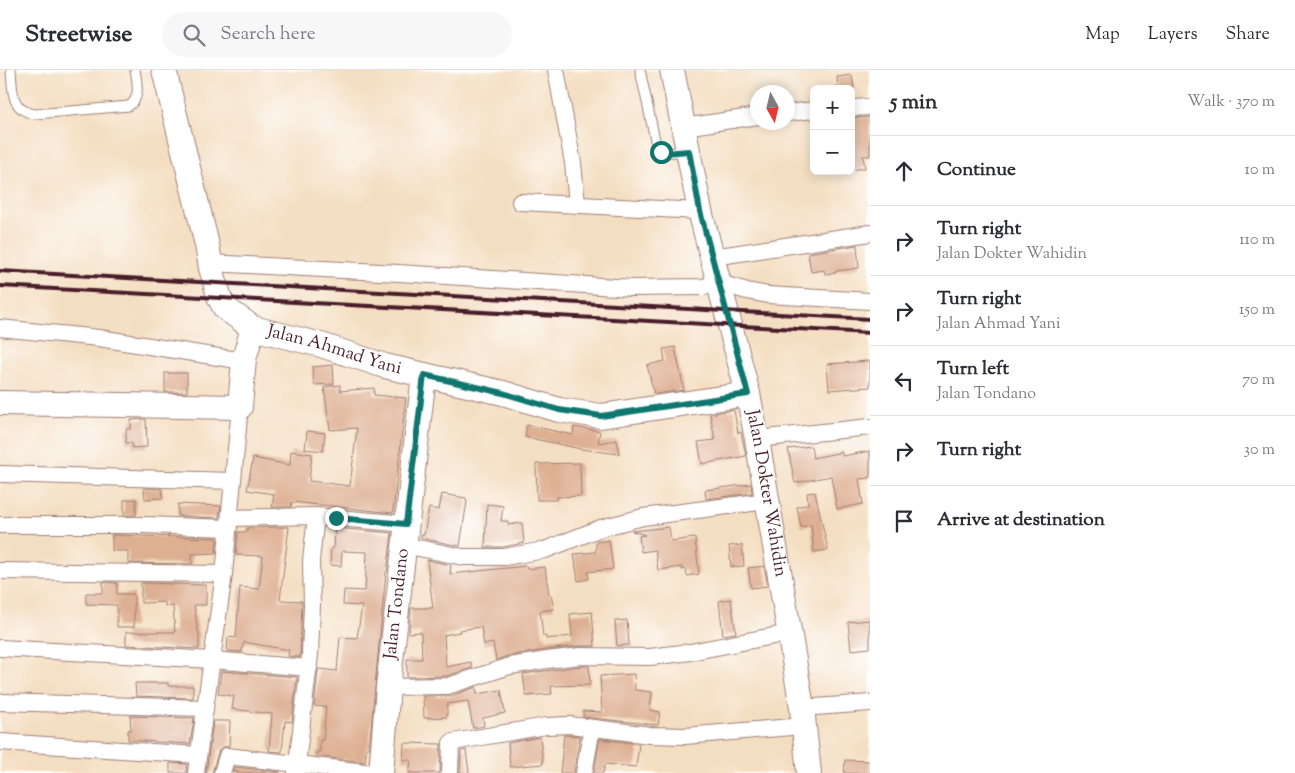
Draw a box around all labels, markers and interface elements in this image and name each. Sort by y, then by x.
search box [162,12,512,57]
text: Streetwise [25,18,132,52]
icon: search [180,21,208,49]
text: Search here [220,21,316,48]
text: Map [1085,22,1120,48]
text: Layers [1148,22,1198,48]
text: Share [1226,22,1270,48]
north arrow [750,85,795,130]
map controls [810,85,855,175]
button: + [810,85,855,130]
text: 5 min [890,88,937,118]
text: Walk · 370 m [1187,91,1275,114]
button: − [810,130,855,175]
route start [650,141,673,164]
icon: ahead [890,157,918,185]
text: Continue [937,157,1016,184]
text: 10 m [1245,159,1275,182]
text: Turn right [937,216,1021,243]
icon: right [890,227,918,255]
text: 110 m [1239,229,1275,252]
text: Jalan Dokter Wahidin [937,243,1087,266]
text: Turn right [937,286,1021,313]
icon: right [890,297,918,325]
text: 150 m [1239,299,1275,322]
text: Jalan Ahmad Yani [937,313,1061,336]
street label: Jalan Ahmad Yani [263,319,404,382]
text: Turn left [937,356,1009,383]
icon: left [890,367,918,395]
text: 70 m [1242,369,1275,392]
text: Jalan Tondano [937,383,1036,406]
street label: Jalan Dokter Wahidin [738,407,793,579]
icon: right [890,437,918,465]
text: Turn right [937,437,1021,464]
text: 30 m [1244,439,1275,462]
route end [325,507,348,530]
icon: arrive [890,507,918,535]
text: Arrive at destination [937,507,1105,534]
street label: Jalan Tondano [378,547,417,662]

